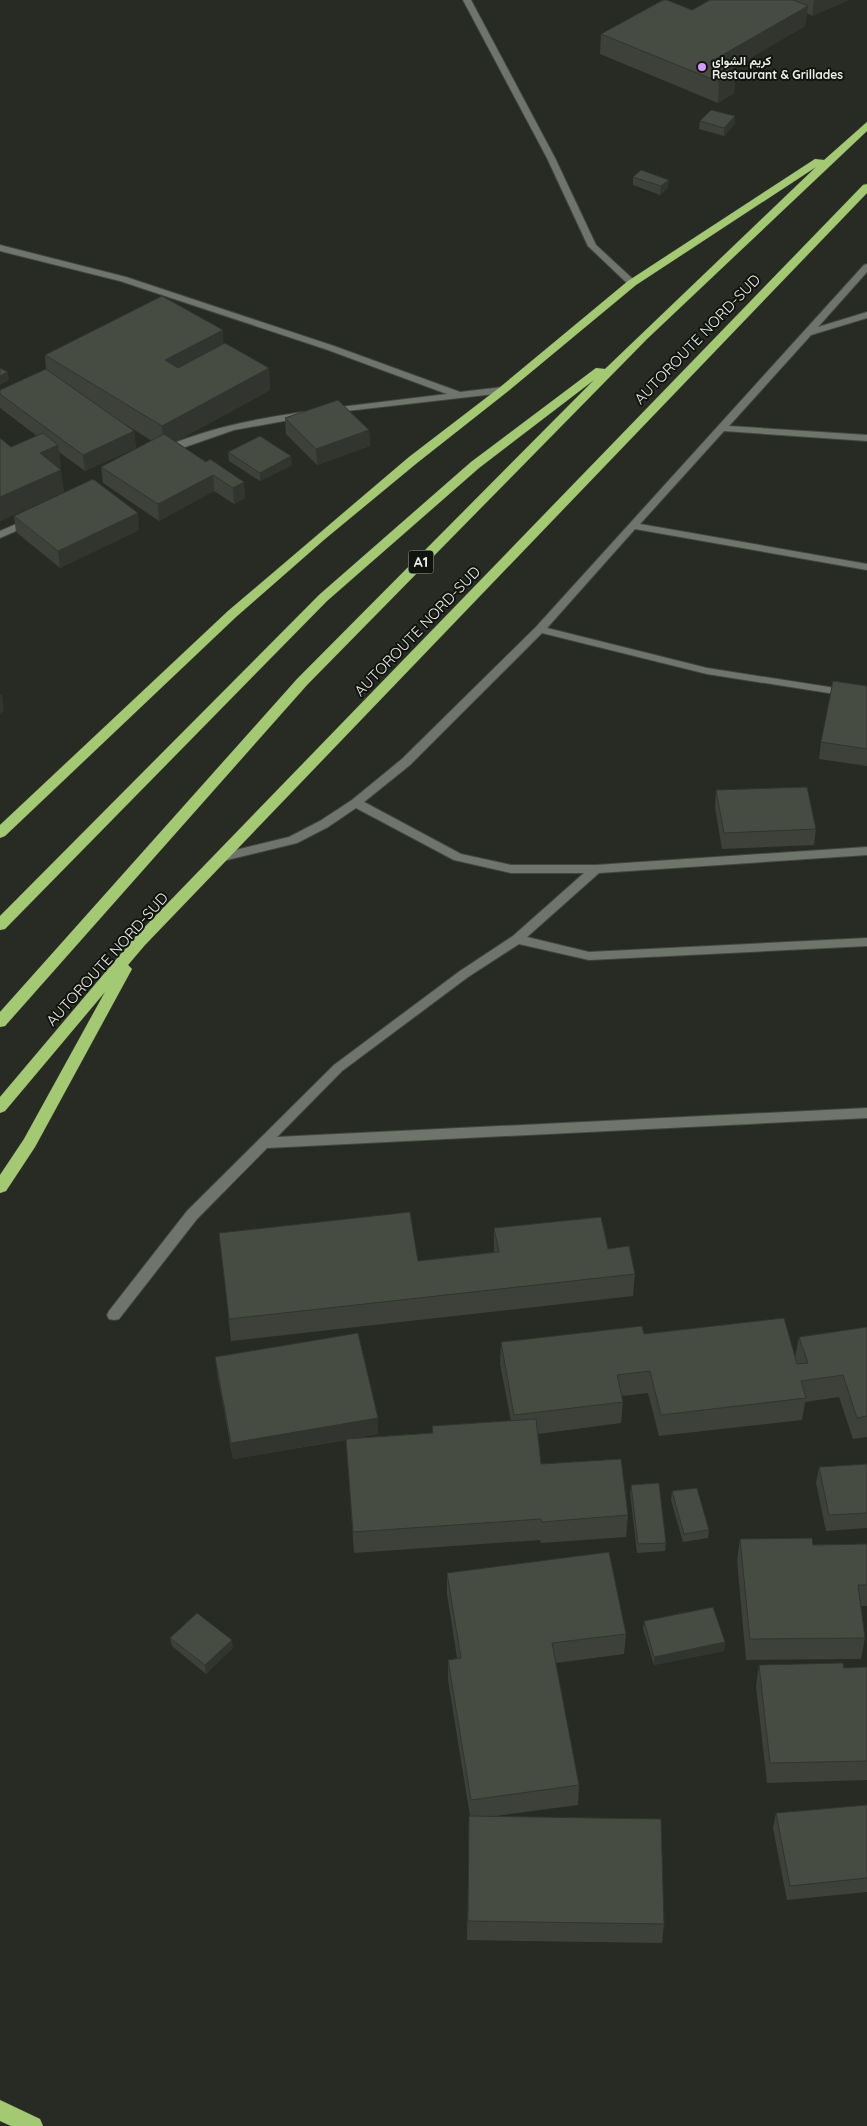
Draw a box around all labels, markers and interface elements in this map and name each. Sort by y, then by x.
place label: كريم الشواي Restaurant & Grillades [712,53,843,82]
marker: كريم الشواي Restaurant & Grillades [696,61,708,73]
street label: AUTOROUTE NORD-SUD [630,270,764,408]
road number: A1 [408,550,434,574]
street label: AUTOROUTE NORD-SUD [350,562,484,700]
street label: AUTOROUTE NORD-SUD [42,888,172,1030]

